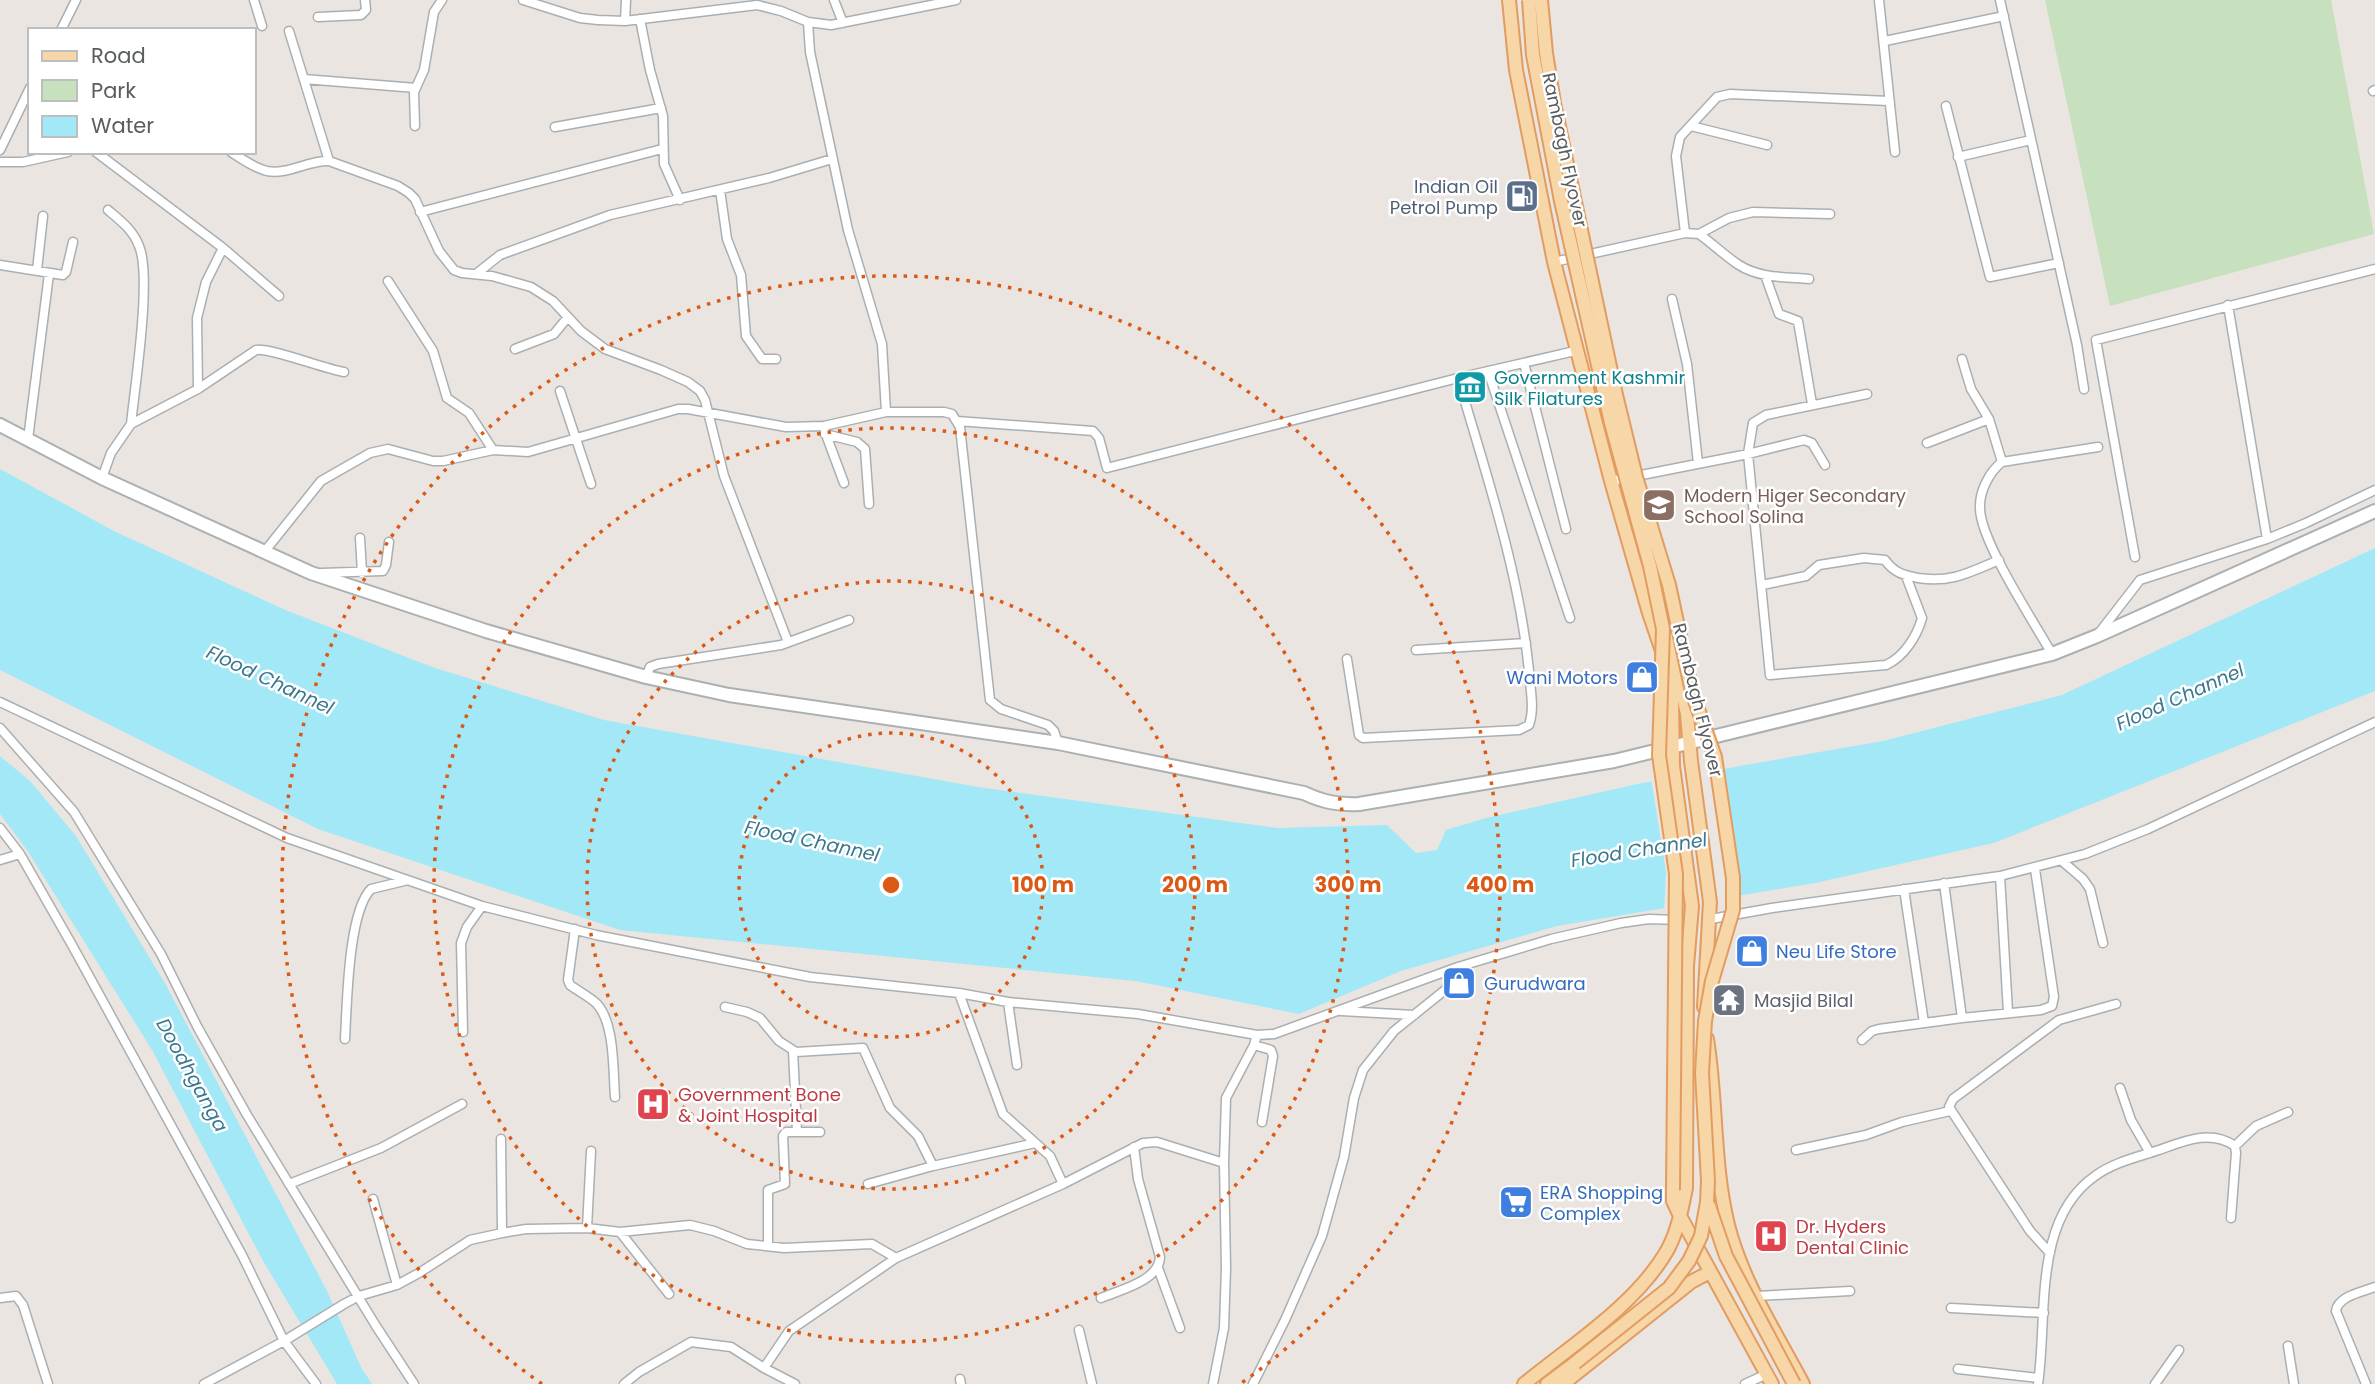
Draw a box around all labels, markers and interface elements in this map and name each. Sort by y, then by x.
legend [28,28,256,154]
text: Road [91,41,146,70]
street label: Rambagh Flyover [1536,70,1594,230]
text: Park [91,76,136,105]
text: Water [91,111,154,140]
place label: Indian Oil Petrol Pump [1390,174,1498,220]
fuel station icon: Indian Oil Petrol Pump [1503,177,1541,215]
place label: Government Kashmir Silk Filatures [1494,365,1685,411]
museum icon: Government Kashmir Silk Filatures [1451,368,1489,406]
place label: Modern Higer Secondary School Solina [1684,483,1906,529]
school or university icon: Modern Higer Secondary School Solina [1640,486,1678,524]
street label: Rambagh Flyover [1667,621,1729,780]
water label: Flood Channel [202,639,338,721]
water label: Flood Channel [2112,657,2249,737]
shop icon: Wani Motors [1623,658,1661,696]
place label: Wani Motors [1506,665,1618,690]
water label: Flood Channel [742,813,882,869]
water label: Flood Channel [1569,826,1709,874]
text: 100 m [1012,870,1074,899]
text: 200 m [1162,870,1228,899]
text: 300 m [1315,870,1381,899]
text: 400 m [1466,870,1534,899]
centre of rings [879,873,903,897]
shop icon: Neu Life Store [1733,932,1771,970]
place label: Neu Life Store [1776,939,1897,964]
shop icon: Gurudwara [1440,964,1478,1002]
place label: Gurudwara [1484,971,1586,996]
temple icon: Masjid Bilal [1710,981,1748,1019]
place label: Masjid Bilal [1754,988,1853,1013]
water label: Doodhganga [150,1013,234,1137]
place label: Government Bone & Joint Hospital [678,1082,841,1128]
hospital icon: Government Bone & Joint Hospital [634,1085,672,1123]
place label: ERA Shopping Complex [1540,1180,1663,1226]
supermarket icon: ERA Shopping Complex [1497,1183,1535,1221]
place label: Dr. Hyders Dental Clinic [1796,1214,1909,1260]
hospital icon: Dr. Hyders Dental Clinic [1752,1217,1790,1255]

